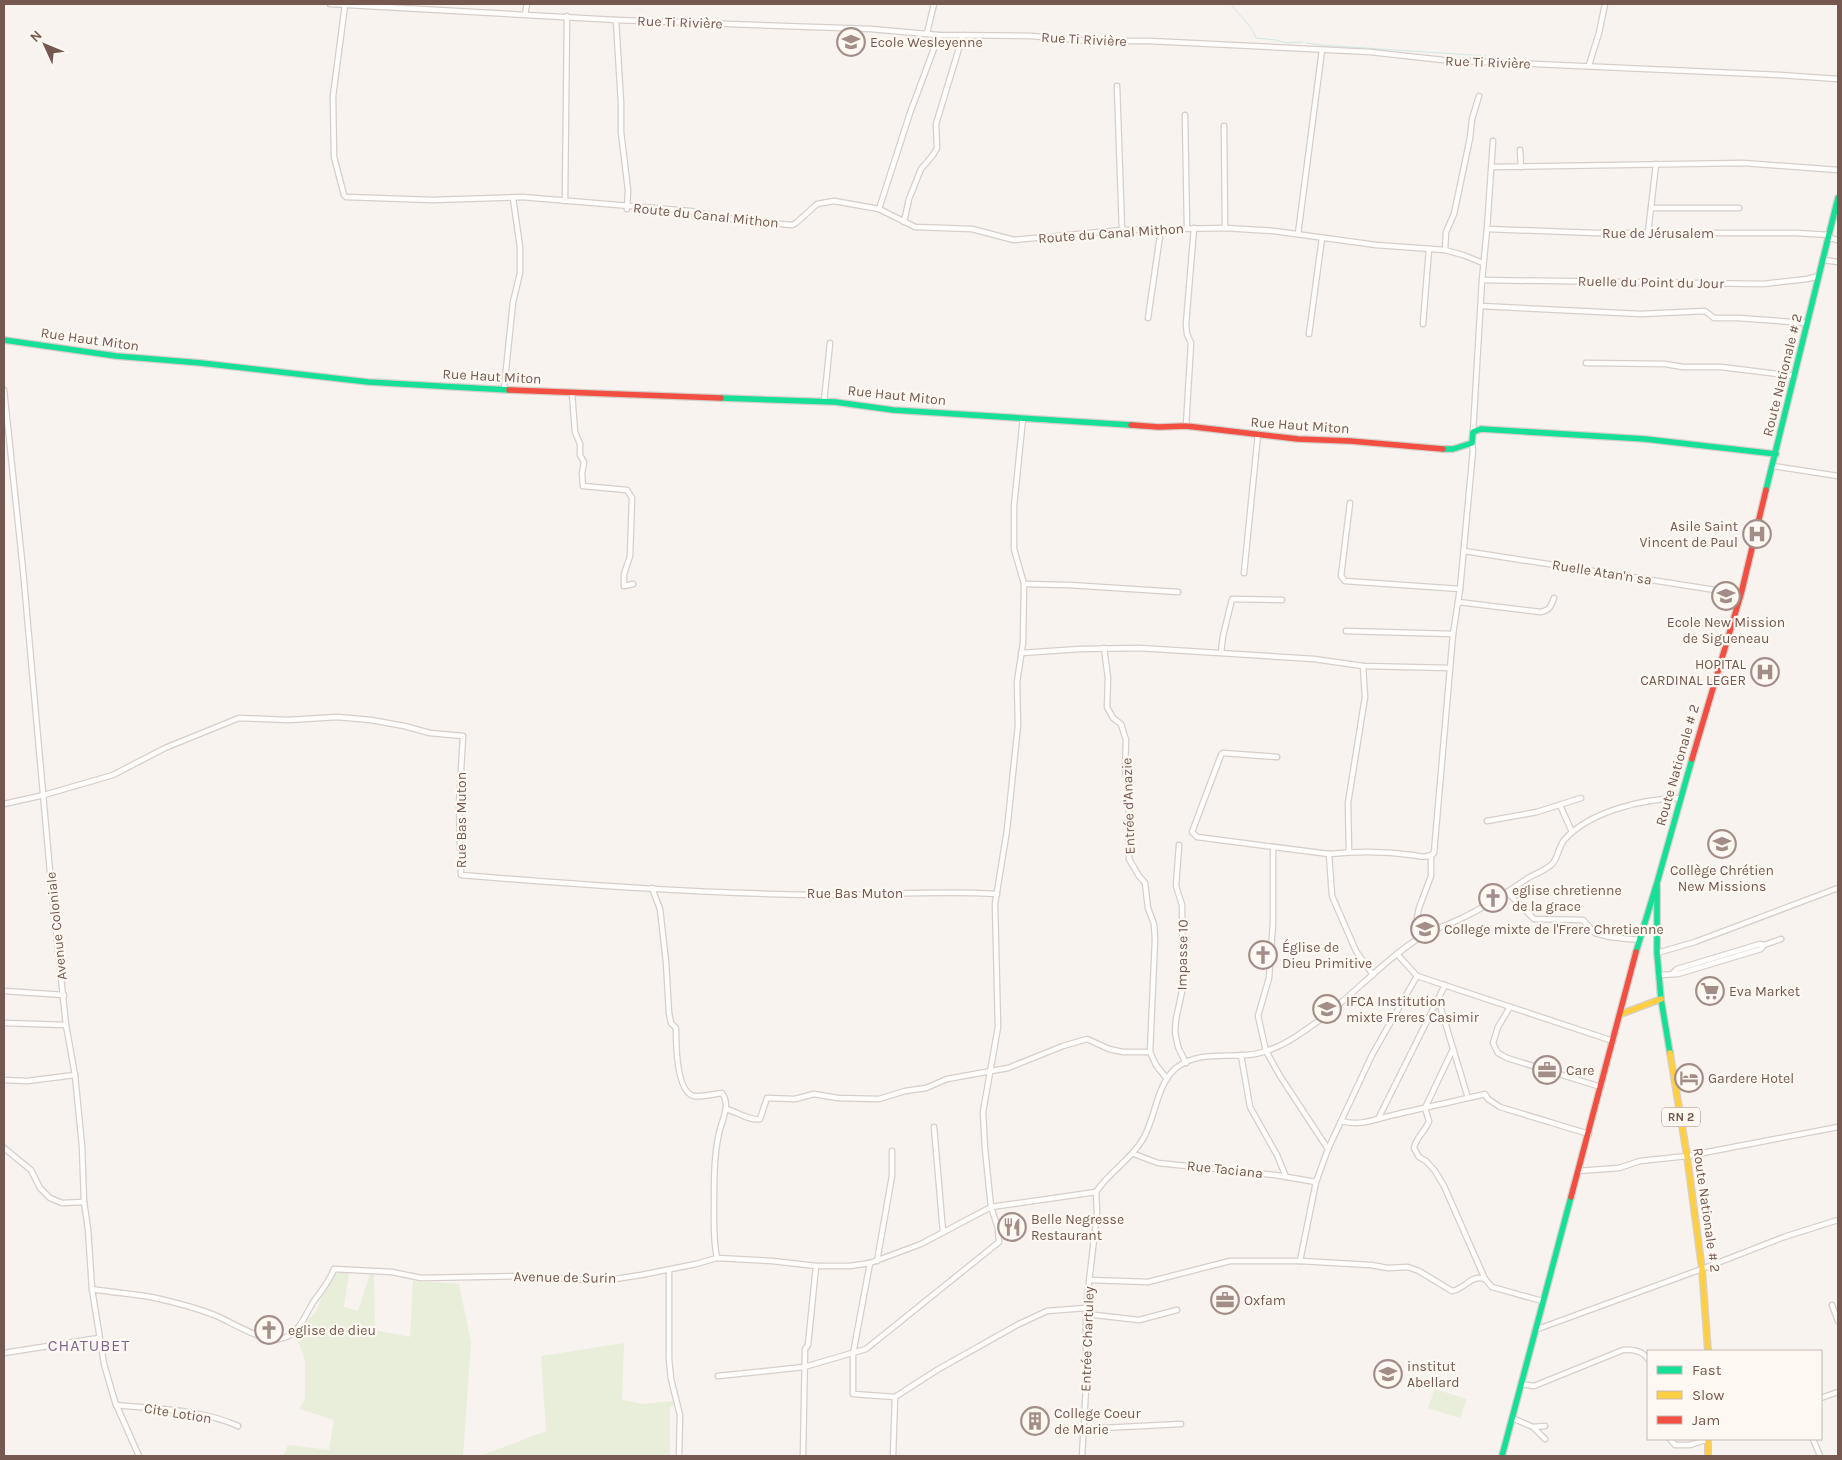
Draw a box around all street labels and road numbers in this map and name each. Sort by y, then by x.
street label: Rue Ti Rivière [637,13,723,32]
street label: Rue Ti Rivière [1041,29,1127,50]
street label: Rue Ti Rivière [1445,53,1531,72]
street label: Route du Canal Mithon [632,199,779,232]
street label: Route du Canal Mithon [1038,220,1185,247]
street label: Rue de Jérusalem [1602,225,1714,242]
street label: Ruelle du Point du Jour [1578,273,1725,292]
street label: Route Nationale # 2 [1759,312,1806,438]
street label: Rue Haut Miton [40,324,140,355]
street label: Rue Haut Miton [442,365,542,388]
street label: Rue Haut Miton [847,382,947,409]
street label: Rue Haut Miton [1250,414,1350,437]
street label: Ruelle Atan'n sa [1551,556,1653,589]
street label: Route Nationale # 2 [1652,702,1703,828]
street label: Entrée d'Anazie [1118,757,1139,855]
street label: Rue Bas Muton [453,772,470,868]
street label: Avenue Coloniale [42,871,71,981]
street label: Rue Bas Muton [807,885,903,902]
street label: Impasse 10 [1173,919,1192,991]
road number: RN 2 [1662,1108,1700,1126]
street label: Route Nationale # 2 [1689,1147,1724,1273]
street label: Rue Taciana [1186,1157,1264,1182]
street label: Avenue de Surin [513,1268,617,1287]
street label: Entrée Chartuley [1077,1286,1098,1392]
street label: Cite Lotion [143,1400,213,1427]

